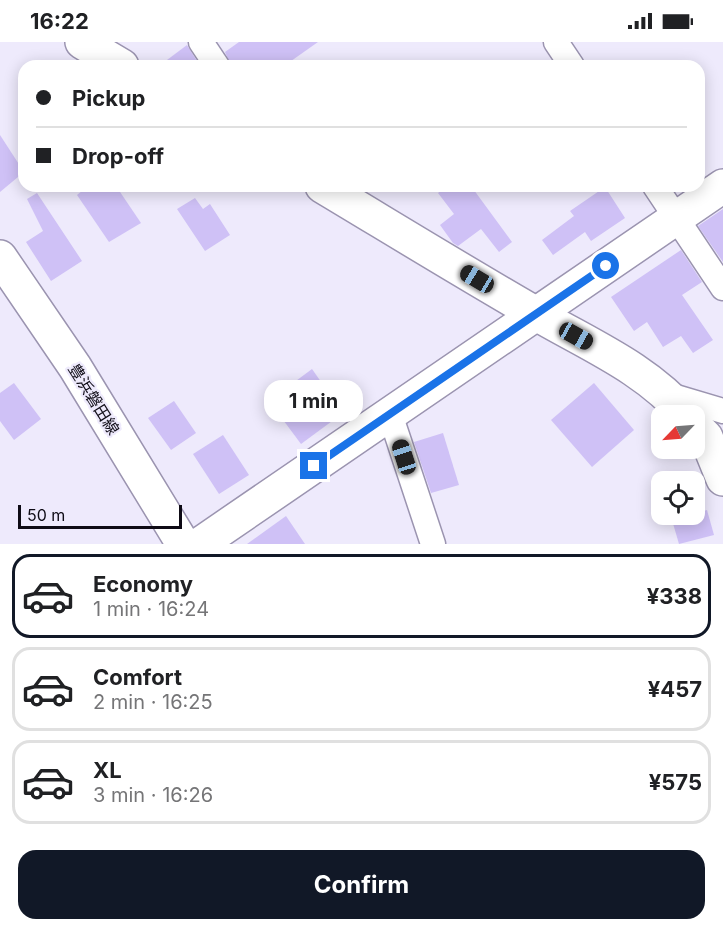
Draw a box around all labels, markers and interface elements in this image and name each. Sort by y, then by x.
text: 16:22 [30,8,89,34]
text: Pickup [72,85,146,111]
text: Drop-off [72,143,164,169]
route start [592,252,619,279]
car [457,262,497,296]
car [556,319,596,353]
street label: 豊浜磐田線 [64,360,124,438]
callout: 1 min [264,379,364,421]
text: 1 min [289,389,338,413]
north arrow [651,405,705,459]
map controls [651,405,705,525]
car [390,437,418,477]
route end [300,452,327,479]
button: locate [651,471,705,525]
scale bar [18,502,182,529]
text: 50 m [27,505,65,525]
icon: car [21,569,75,623]
text: Economy [93,571,193,597]
text: ¥338 [647,583,702,609]
text: 1 min · 16:24 [93,597,209,621]
icon: car [21,662,75,716]
text: Comfort [93,664,182,690]
text: ¥457 [648,676,702,702]
text: 2 min · 16:25 [93,690,213,714]
icon: car [21,755,75,809]
text: XL [93,757,122,783]
text: ¥575 [649,769,702,795]
text: 3 min · 16:26 [93,783,213,807]
button: Confirm [18,850,705,919]

